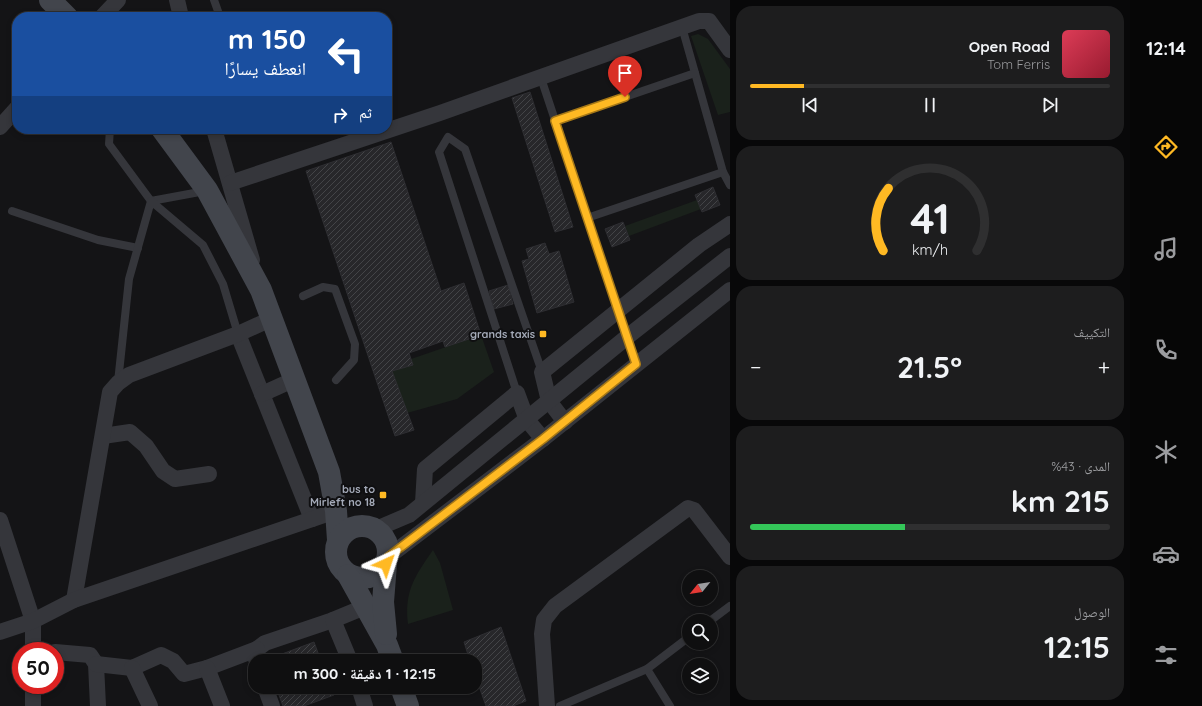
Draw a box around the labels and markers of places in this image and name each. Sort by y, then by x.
pin [608,56,642,97]
place label: grands taxis [470,327,535,341]
marker: grands taxis [538,329,548,339]
place label: bus to Mirleft no 18 [310,482,375,509]
marker: bus to Mirleft no 18 [378,490,388,500]

